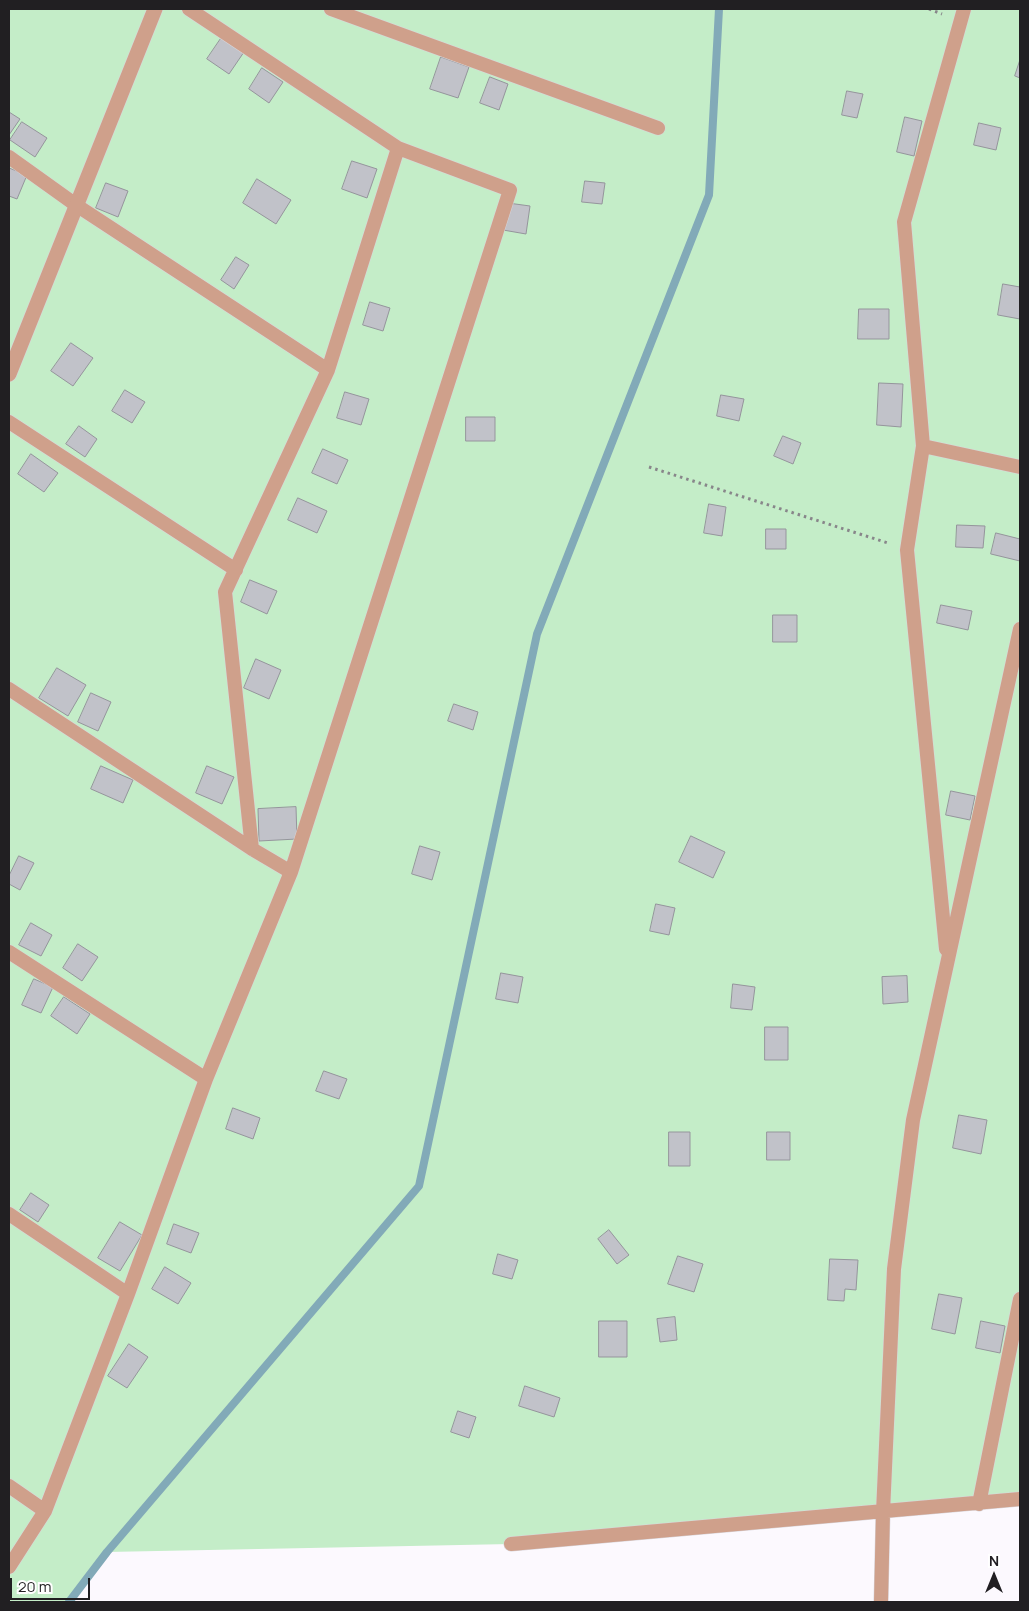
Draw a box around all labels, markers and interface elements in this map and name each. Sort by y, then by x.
north arrow [969,1551,1019,1601]
text: N [989,1551,999,1570]
scale bar [12,1568,92,1600]
text: 20 m [18,1576,51,1597]

